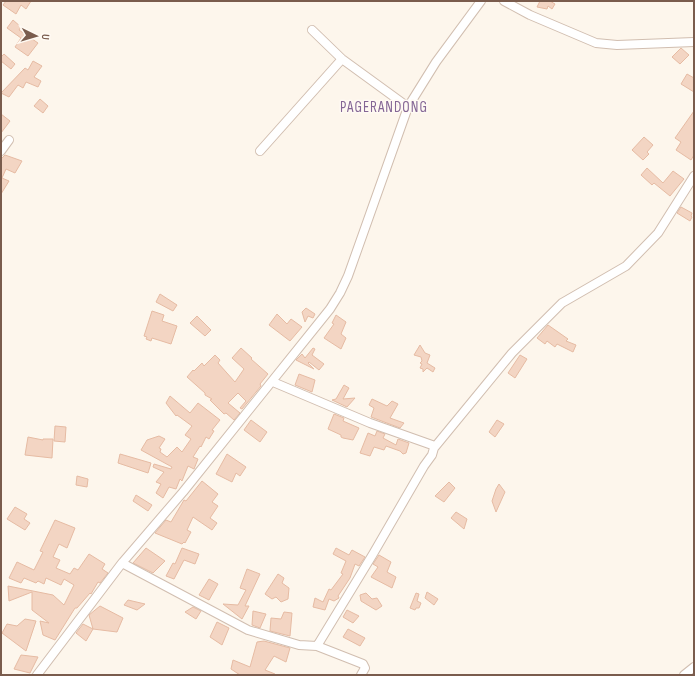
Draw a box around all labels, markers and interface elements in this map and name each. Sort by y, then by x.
north arrow [16,16,56,56]
text: U [39,33,52,41]
district label: PAGERANDONG [340,98,428,117]

